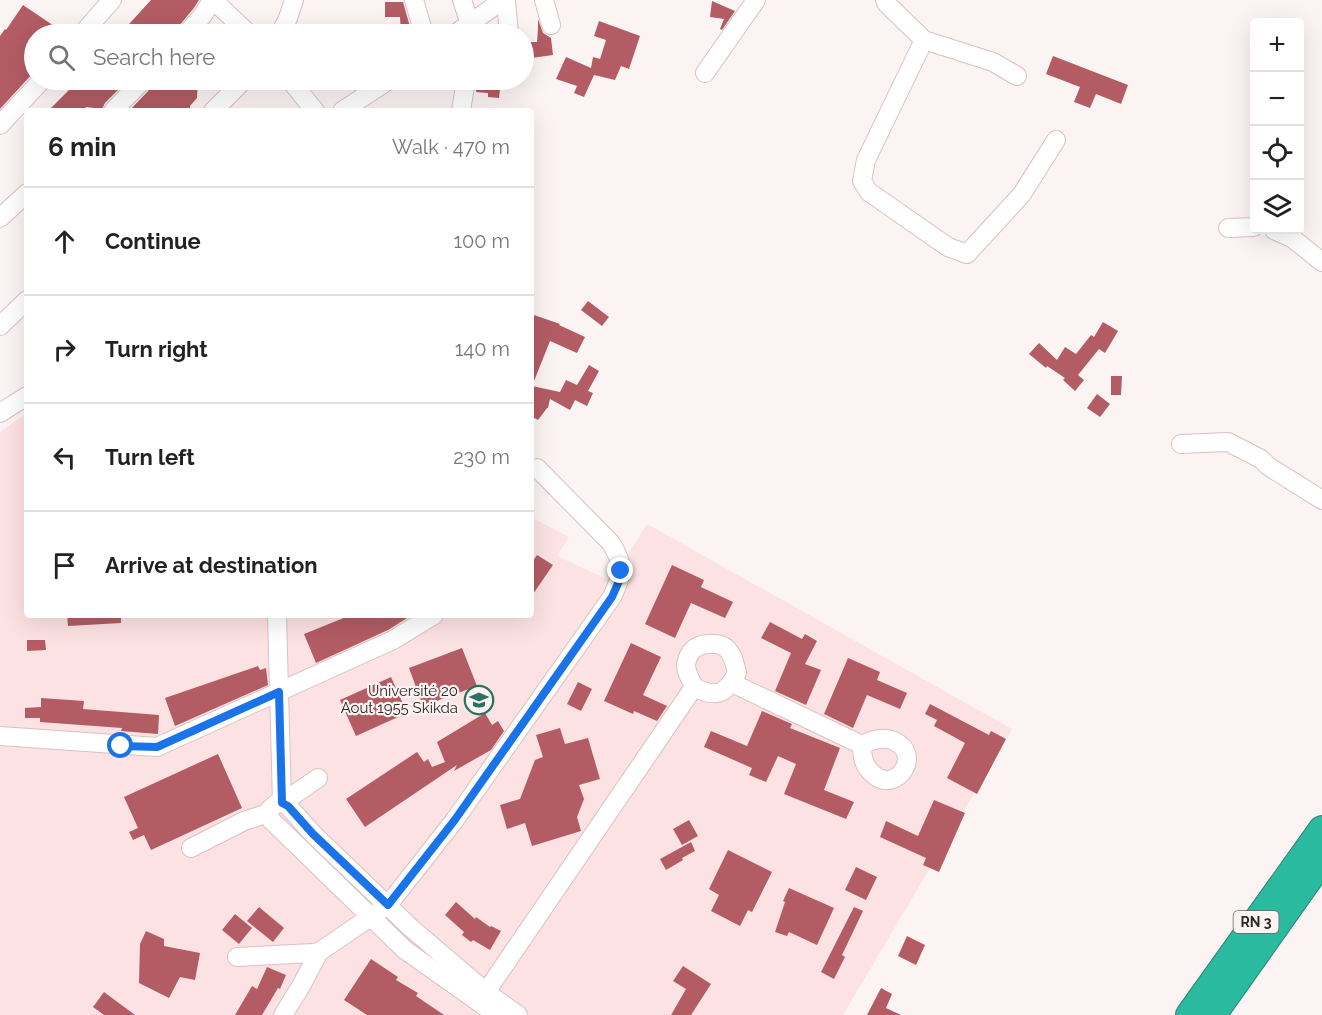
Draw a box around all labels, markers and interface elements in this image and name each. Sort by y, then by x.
map controls [1250,18,1304,234]
button: + [1250,18,1304,72]
search box [24,24,534,90]
icon: search [45,41,78,74]
text: Search here [93,44,215,70]
button: − [1250,72,1304,126]
button: locate [1250,126,1304,180]
text: 6 min [48,132,117,162]
text: Walk · 470 m [392,135,510,159]
button: layers [1250,180,1304,234]
icon: ahead [48,225,81,258]
text: Continue [105,228,201,254]
text: 100 m [453,229,510,253]
icon: right [48,333,81,366]
text: Turn right [105,336,208,362]
text: 140 m [455,337,510,361]
icon: left [48,441,81,474]
text: Turn left [105,444,195,470]
text: 230 m [453,445,510,469]
icon: arrive [48,549,81,582]
text: Arrive at destination [105,552,318,578]
route end [607,557,633,583]
place label: Université 20 Aout 1955 Skikda [341,682,458,717]
school or university icon: Université 20 Aout 1955 Skikda [463,684,495,716]
route start [107,732,133,758]
road number: RN 3 [1234,911,1278,933]

